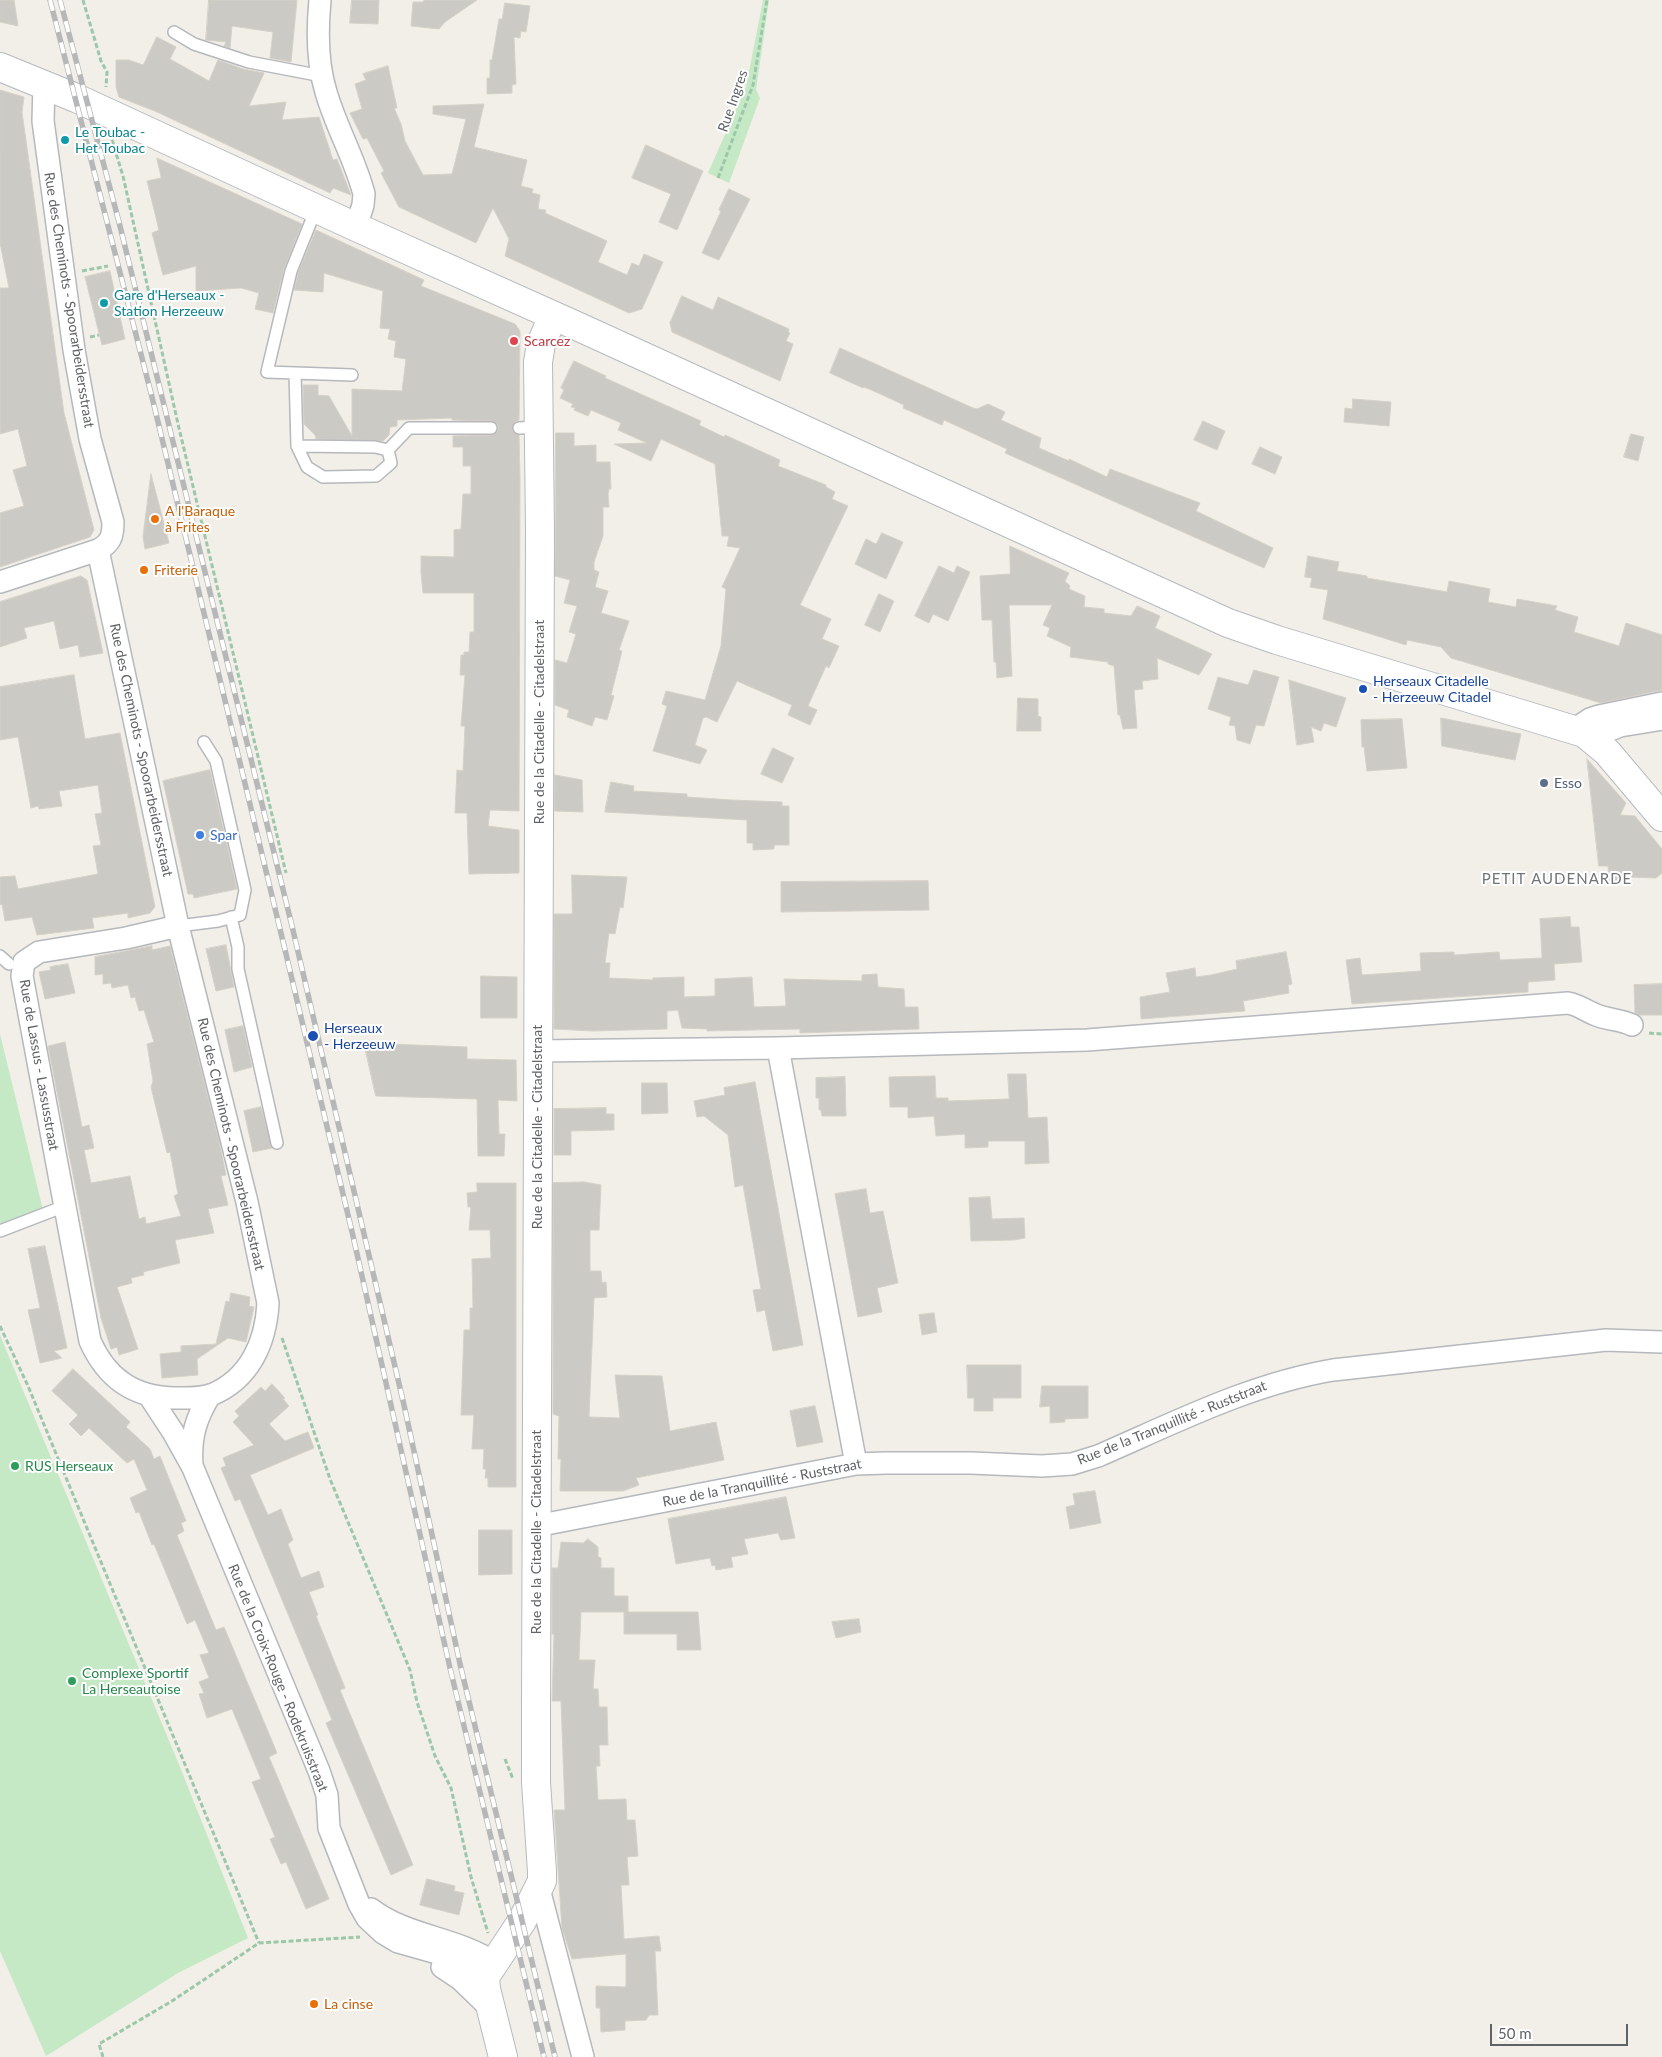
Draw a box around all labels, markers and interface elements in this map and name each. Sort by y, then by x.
street label: Rue Ingres [715,68,751,134]
place label: Le Toubac - Het Toubac [75,124,145,156]
marker: Le Toubac - Het Toubac [59,134,71,146]
street label: Rue des Cheminots - Spoorarbeidersstraat [40,171,98,429]
place label: Gare d'Herseaux - Station Herzeeuw [114,287,225,320]
marker: Gare d'Herseaux - Station Herzeeuw [98,297,110,309]
place label: Scarcez [524,333,570,349]
marker: Scarcez [508,335,520,347]
place label: A l'Baraque à Frites [165,503,235,536]
marker: A l'Baraque à Frites [149,513,161,525]
place label: Friterie [154,562,198,578]
marker: Friterie [138,564,150,576]
street label: Rue de la Citadelle - Citadelstraat [531,620,547,824]
street label: Rue des Cheminots - Spoorarbeidersstraat [106,622,176,878]
place label: Herseaux Citadelle - Herzeeuw Citadel [1373,673,1491,706]
marker: Herseaux Citadelle - Herzeeuw Citadel [1357,683,1369,695]
place label: Esso [1554,775,1582,791]
marker: Esso [1538,777,1550,789]
place label: Spar [210,827,237,843]
marker: Spar [194,829,206,841]
district label: PETIT AUDENARDE [1480,870,1634,888]
street label: Rue de Lassus - Lassusstraat [16,978,62,1152]
street label: Rue des Cheminots - Spoorarbeidersstraat [194,1016,268,1272]
place label: Herseaux - Herzeeuw [324,1020,396,1052]
street label: Rue de la Citadelle - Citadelstraat [529,1025,545,1229]
marker: Herseaux - Herzeeuw [306,1029,320,1043]
street label: Rue de la Tranquillité - Ruststraat [1075,1377,1269,1469]
street label: Rue de la Citadelle - Citadelstraat [528,1430,544,1634]
street label: Rue de la Tranquillité - Ruststraat [661,1455,863,1511]
place label: RUS Herseaux [25,1458,113,1474]
marker: RUS Herseaux [9,1460,21,1472]
street label: Rue de la Croix-Rouge - Rodekruisstraat [224,1562,332,1794]
place label: Complexe Sportif La Herseautoise [82,1665,189,1698]
marker: Complexe Sportif La Herseautoise [66,1675,78,1687]
place label: La cinse [324,1996,373,2012]
marker: La cinse [308,1998,320,2010]
scale bar [1492,2014,1630,2046]
text: 50 m [1498,2024,1532,2042]

